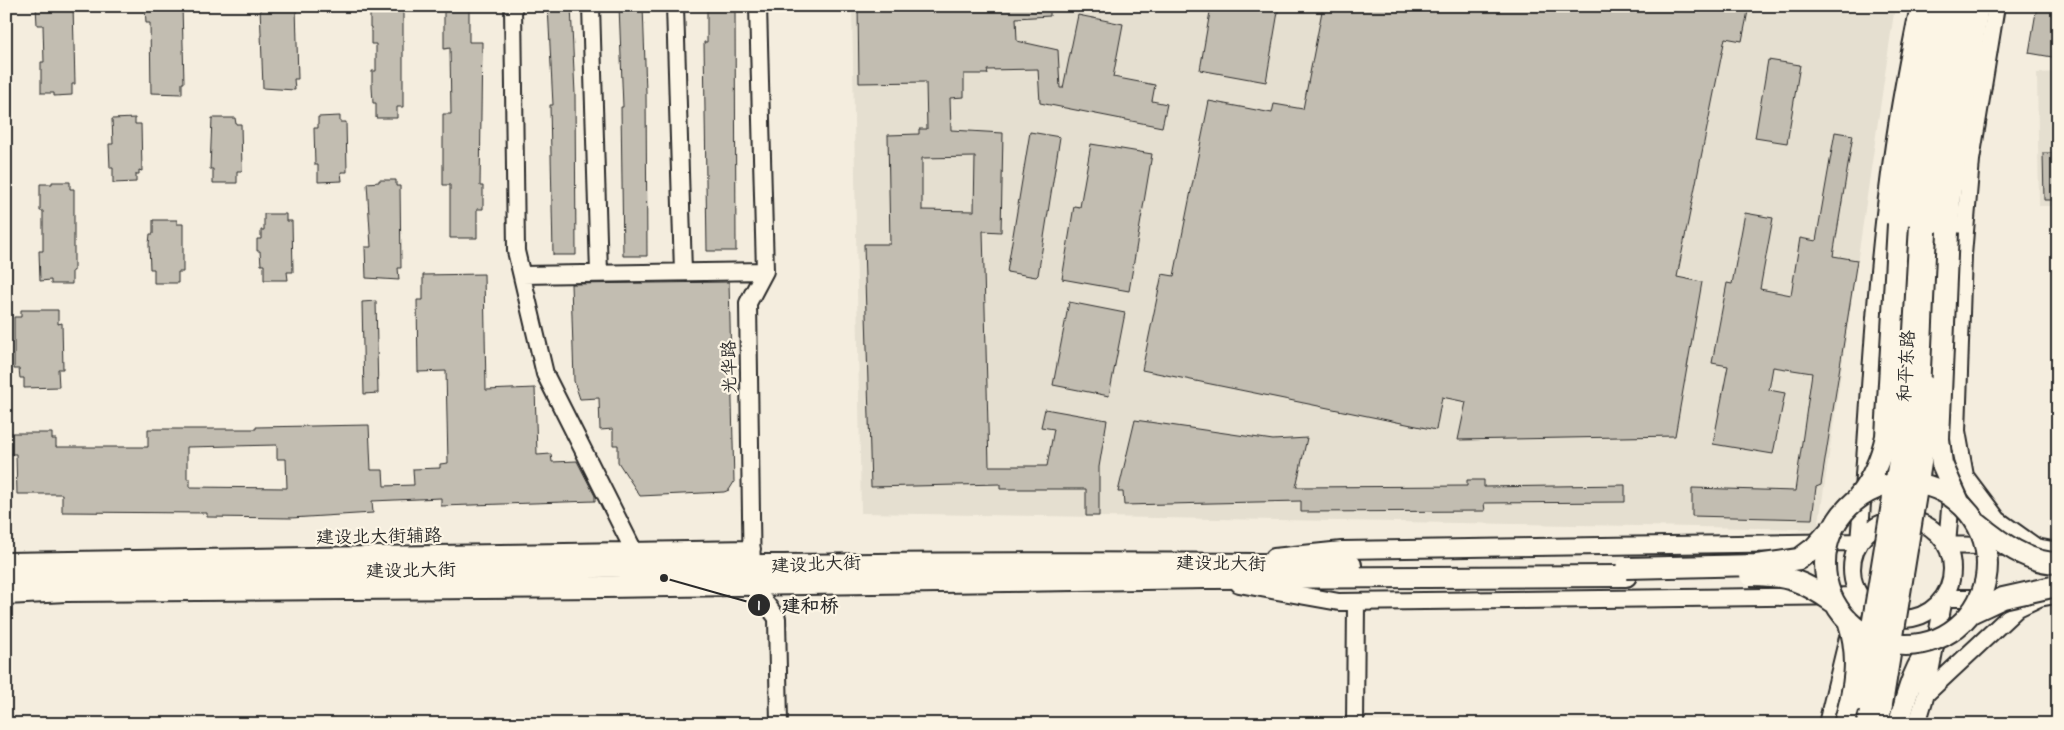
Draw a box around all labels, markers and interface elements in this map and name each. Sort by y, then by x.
street label: 和平东路 [1894,330,1923,403]
street label: 光华路 [719,340,744,394]
street label: 建设北大街辅路 [316,525,442,552]
street label: 建设北大街 [771,552,861,581]
street label: 建设北大街 [1176,552,1266,579]
street label: 建设北大街 [366,559,456,586]
callout: 建和桥 [746,588,848,622]
text: 建和桥 [781,595,839,622]
text: 1 [757,596,761,618]

